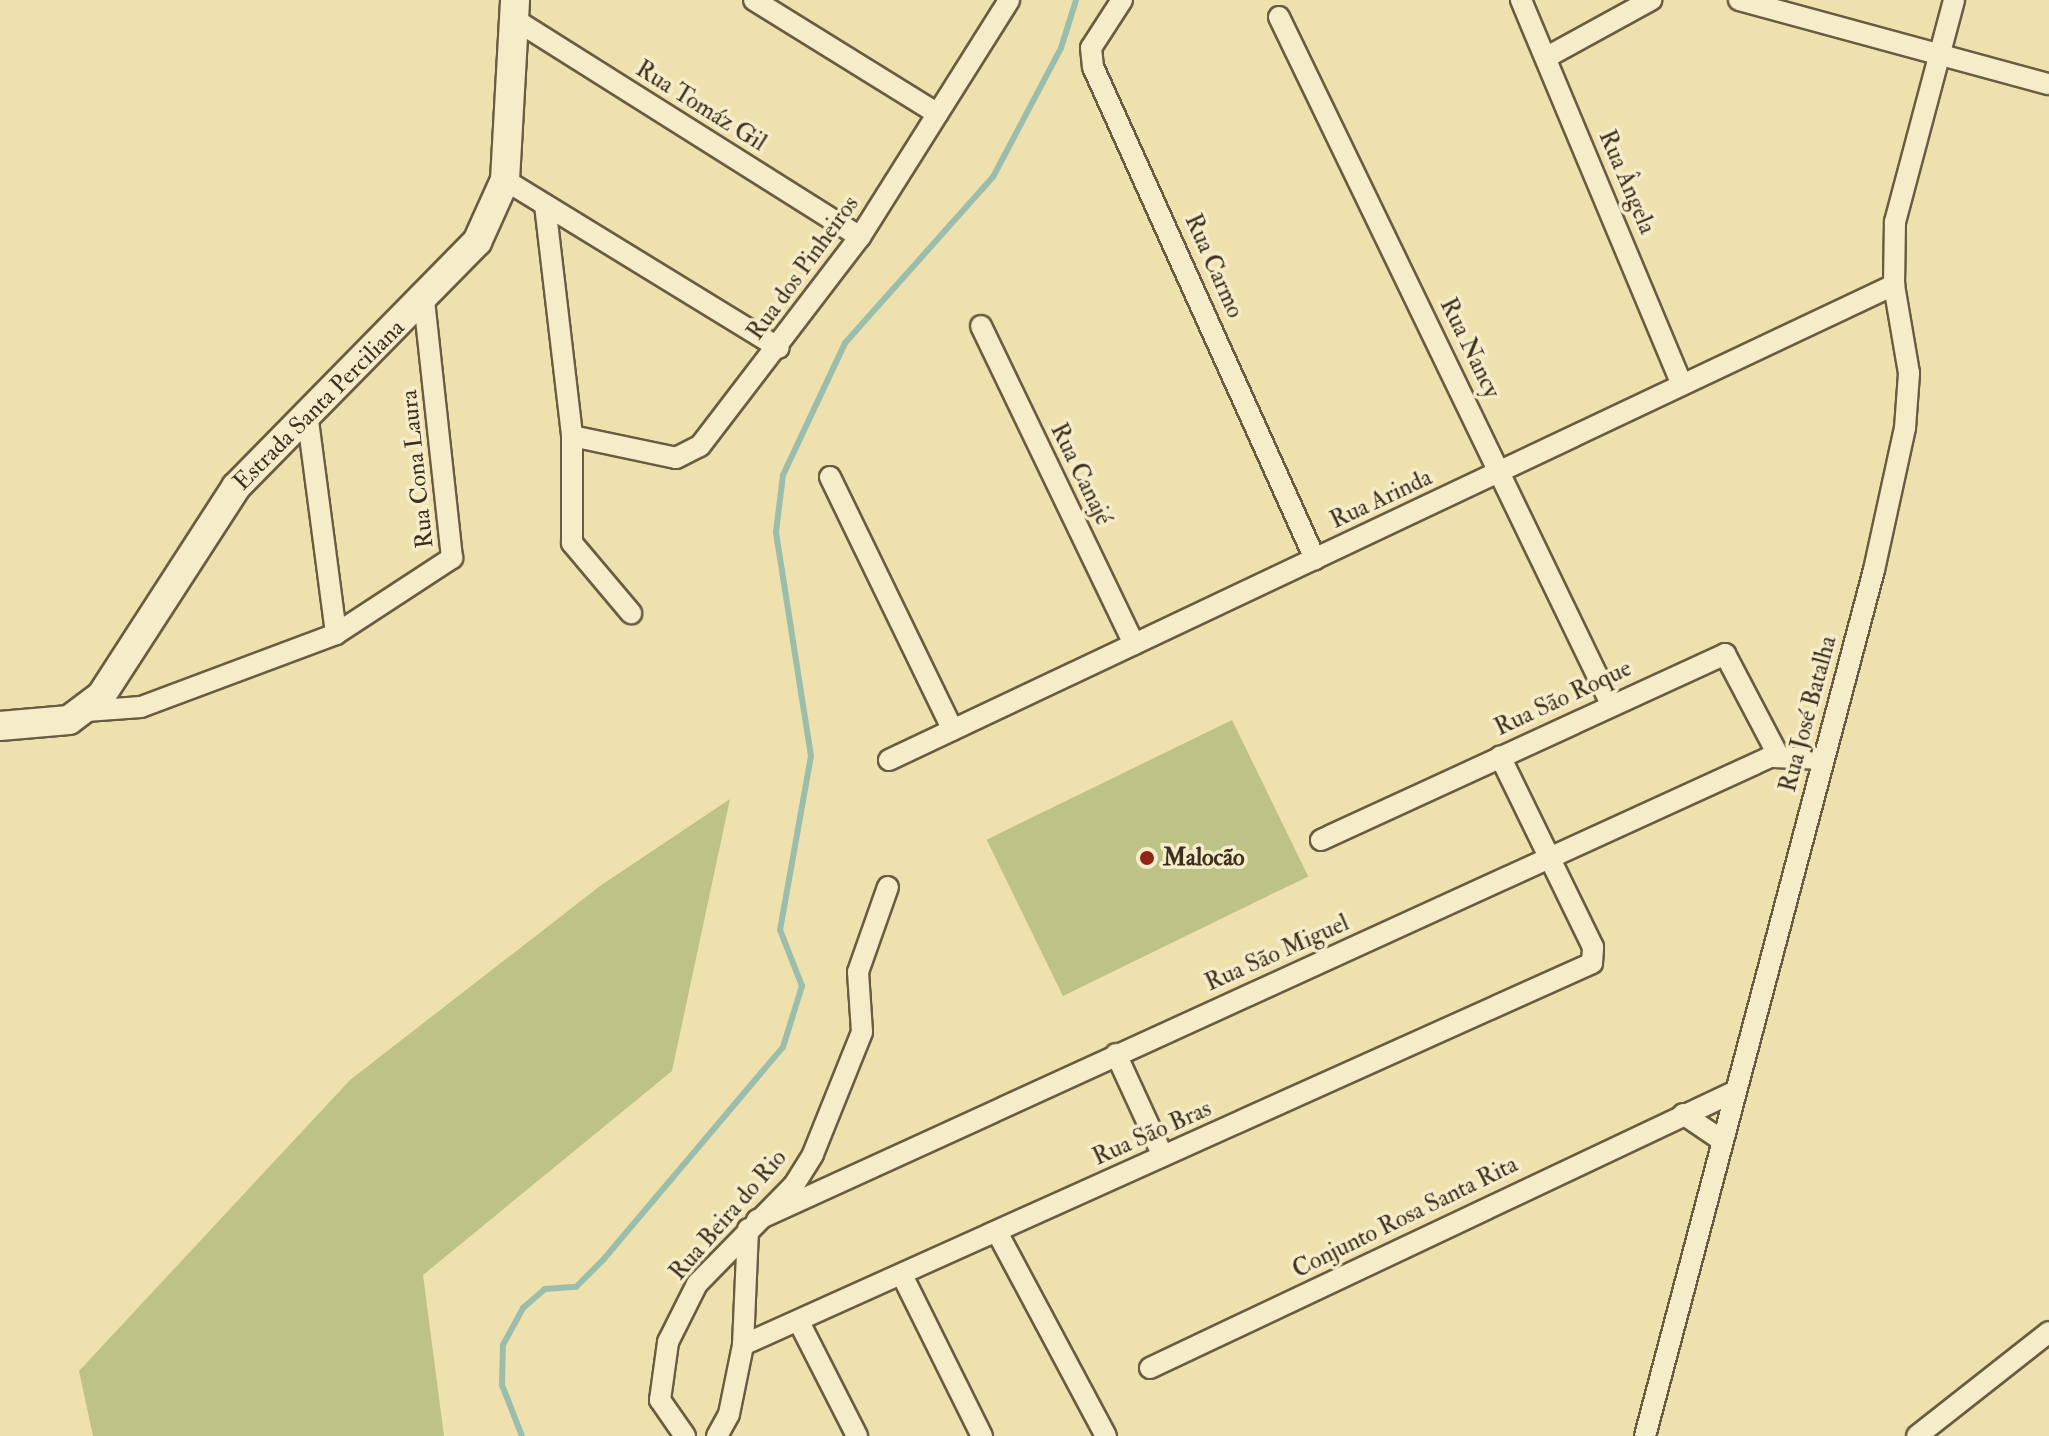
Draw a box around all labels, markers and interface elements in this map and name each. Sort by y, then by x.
street label: Rua Tomáz Gil [630,54,772,158]
street label: Rua Ângela [1592,126,1662,238]
street label: Rua dos Pinheiros [741,190,865,346]
street label: Rua Carmo [1178,210,1250,322]
street label: Rua Nancy [1433,293,1507,403]
street label: Estrada Santa Perciliana [228,314,410,496]
street label: Rua Cona Laura [394,388,440,550]
street label: Rua Canajé [1044,418,1118,530]
street label: Rua Arinda [1326,463,1436,535]
street label: Rua José Batalha [1773,633,1843,795]
street label: Rua São Roque [1490,654,1636,742]
place label: Malocão [1163,844,1245,872]
marker: Malocão [1138,849,1156,867]
street label: Rua São Miguel [1201,908,1353,998]
street label: Rua São Bras [1088,1094,1216,1172]
street label: Rua Beira do Rio [663,1144,793,1286]
street label: Conjunto Rosa Santa Rita [1288,1150,1522,1284]

